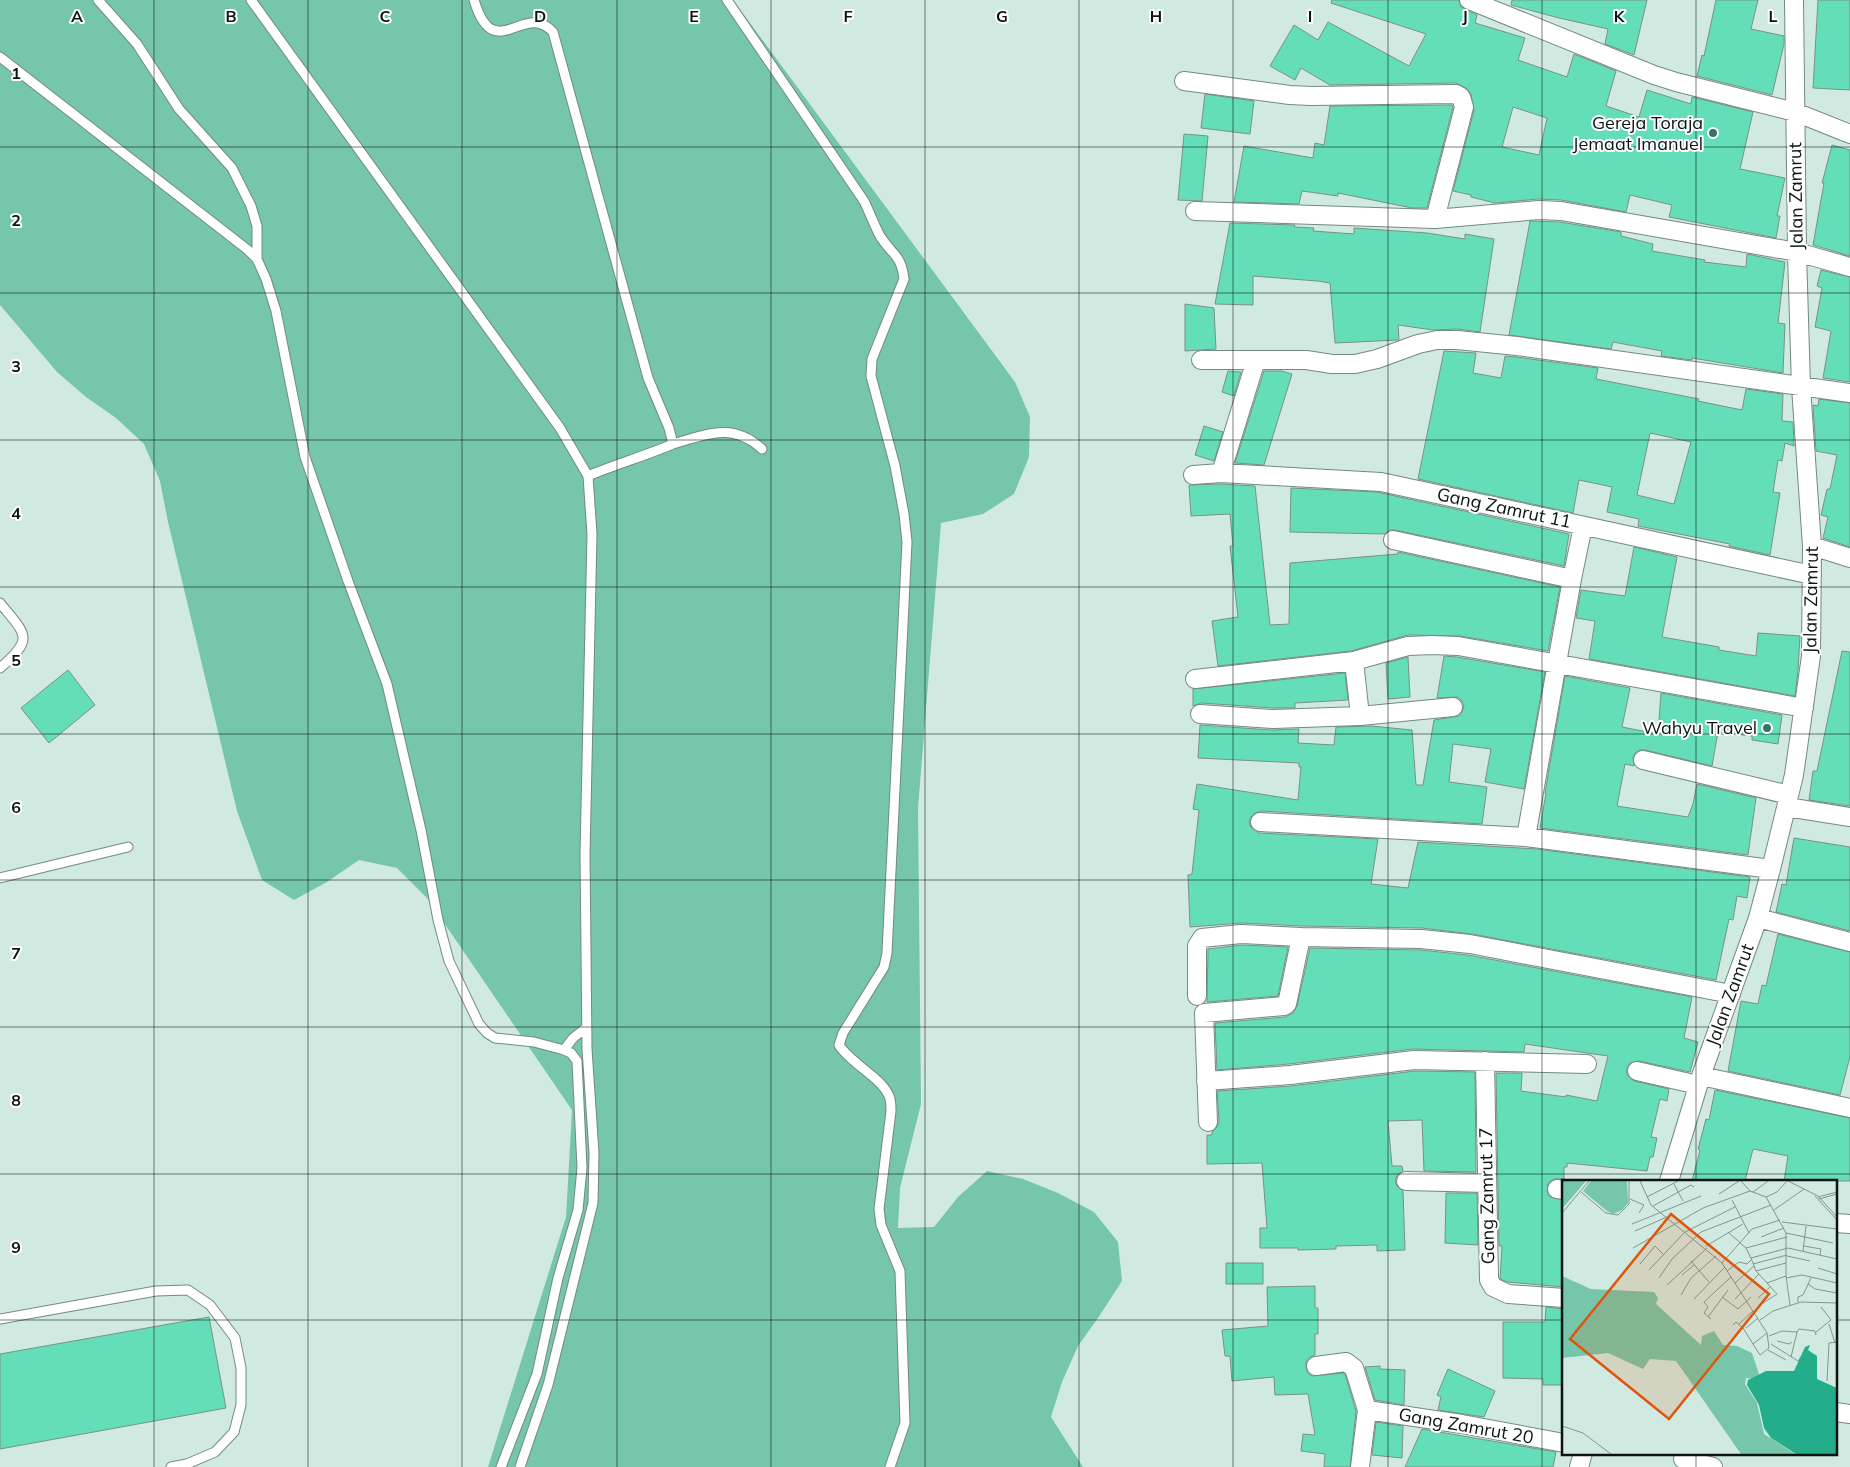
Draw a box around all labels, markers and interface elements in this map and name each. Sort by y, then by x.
text: A [71,6,83,26]
text: B [225,6,237,26]
text: C [380,6,391,26]
text: D [534,6,546,26]
text: E [689,6,699,26]
text: F [843,6,853,26]
text: G [996,6,1008,26]
text: H [1150,6,1162,26]
text: I [1308,6,1312,26]
text: J [1462,6,1468,26]
text: K [1614,6,1626,26]
text: L [1769,6,1778,26]
text: 1 [11,63,21,83]
place label: Gereja Toraja Jemaat Imanuel [1573,111,1703,155]
marker: Gereja Toraja Jemaat Imanuel [1707,127,1719,139]
street label: Jalan Zamrut [1783,142,1808,250]
text: 2 [11,210,21,230]
text: 3 [11,356,21,376]
street label: Gang Zamrut 11 [1435,482,1573,533]
text: 4 [11,503,21,523]
street label: Jalan Zamrut [1798,546,1823,654]
text: 5 [11,650,21,670]
place label: Wahyu Travel [1642,716,1757,739]
marker: Wahyu Travel [1761,722,1773,734]
text: 6 [11,797,21,817]
street label: Jalan Zamrut [1700,940,1759,1049]
text: 7 [11,943,21,963]
text: 8 [11,1090,21,1110]
street label: Gang Zamrut 17 [1474,1127,1499,1265]
inset map [1562,1180,1838,1454]
text: 9 [11,1237,21,1257]
street label: Gang Zamrut 20 [1397,1402,1535,1449]

